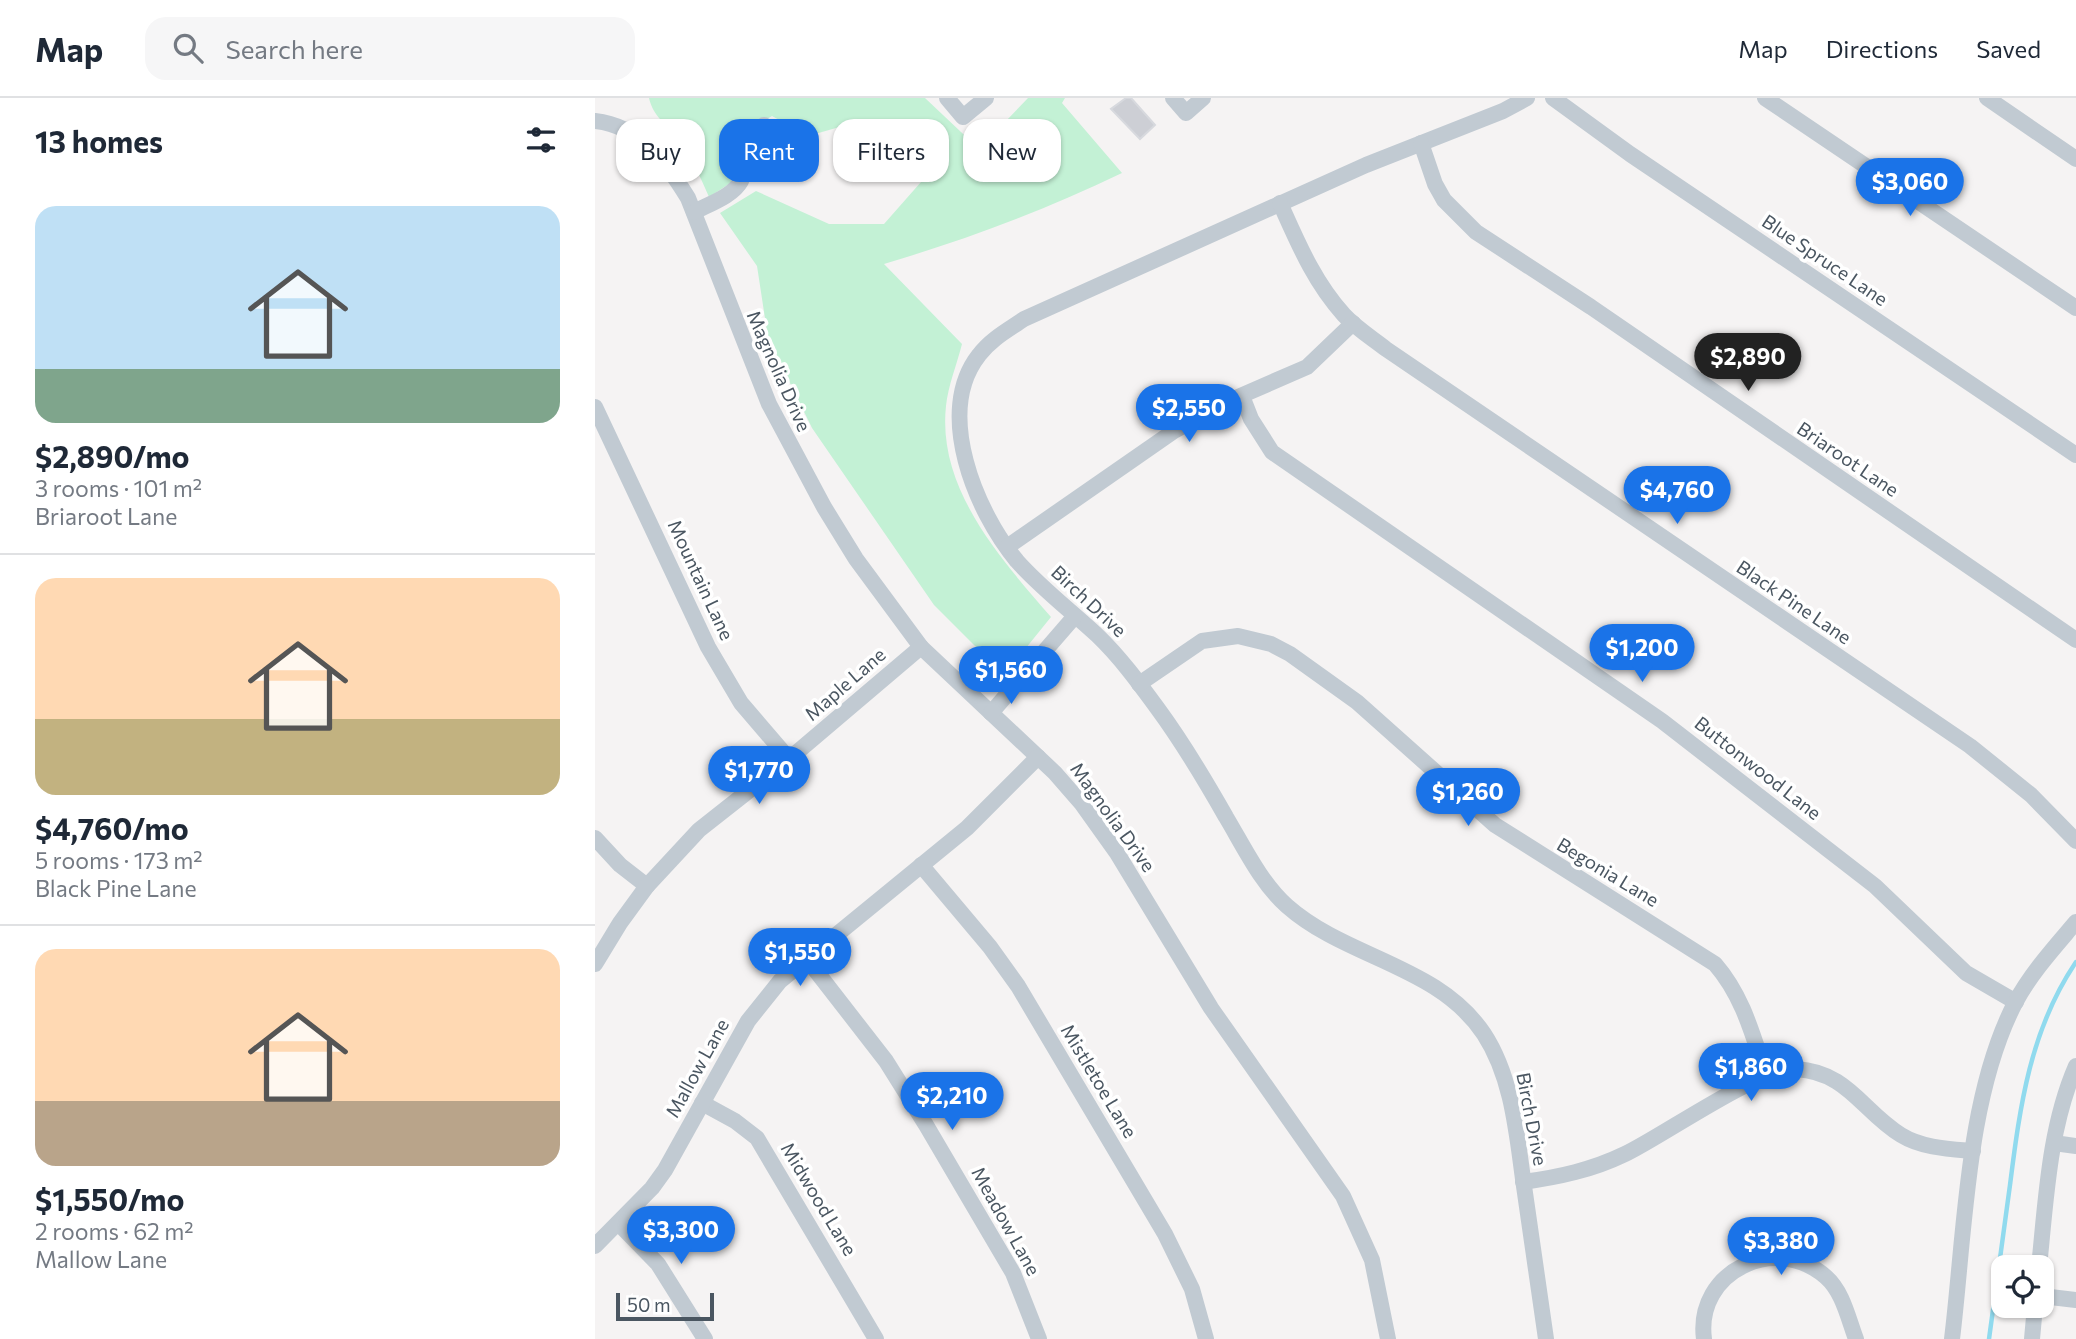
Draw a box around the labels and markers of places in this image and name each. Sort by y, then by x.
pin: $3,060 [1853,158,1967,218]
pin: $2,890 [1691,334,1805,393]
pin: $2,550 [1132,384,1246,444]
pin: $4,760 [1620,466,1734,526]
pin: $1,200 [1585,624,1699,684]
pin: $1,560 [954,646,1068,706]
pin: $1,770 [702,746,816,806]
pin: $1,260 [1411,768,1525,828]
pin: $1,550 [743,928,857,988]
pin: $1,860 [1694,1044,1808,1103]
pin: $2,210 [895,1072,1009,1132]
pin: $3,300 [624,1206,738,1266]
pin: $3,380 [1724,1218,1838,1277]

